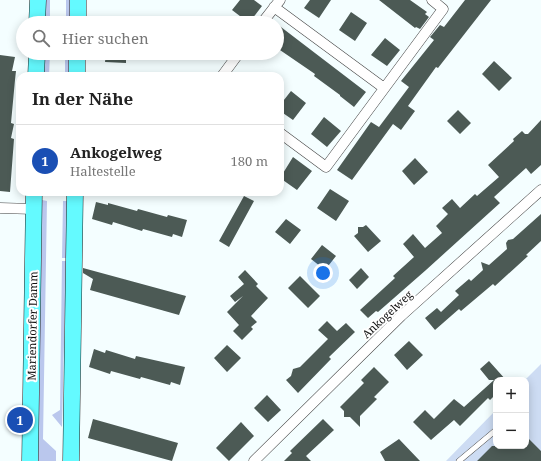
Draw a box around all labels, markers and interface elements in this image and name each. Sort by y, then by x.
search box [16,16,284,60]
icon: search [30,27,52,49]
text: Hier suchen [62,28,149,48]
text: In der Nähe [32,87,133,110]
text: Ankogelweg [70,142,162,162]
text: 1 [41,152,49,170]
text: 180 m [231,152,268,170]
text: Haltestelle [70,162,136,180]
your location [313,263,333,283]
street label: Mariendorfer Damm [24,271,40,381]
street label: Ankogelweg [359,287,416,341]
map controls [493,377,529,449]
button: + [493,377,529,413]
pin: 1 [7,405,33,435]
button: − [493,413,529,449]

